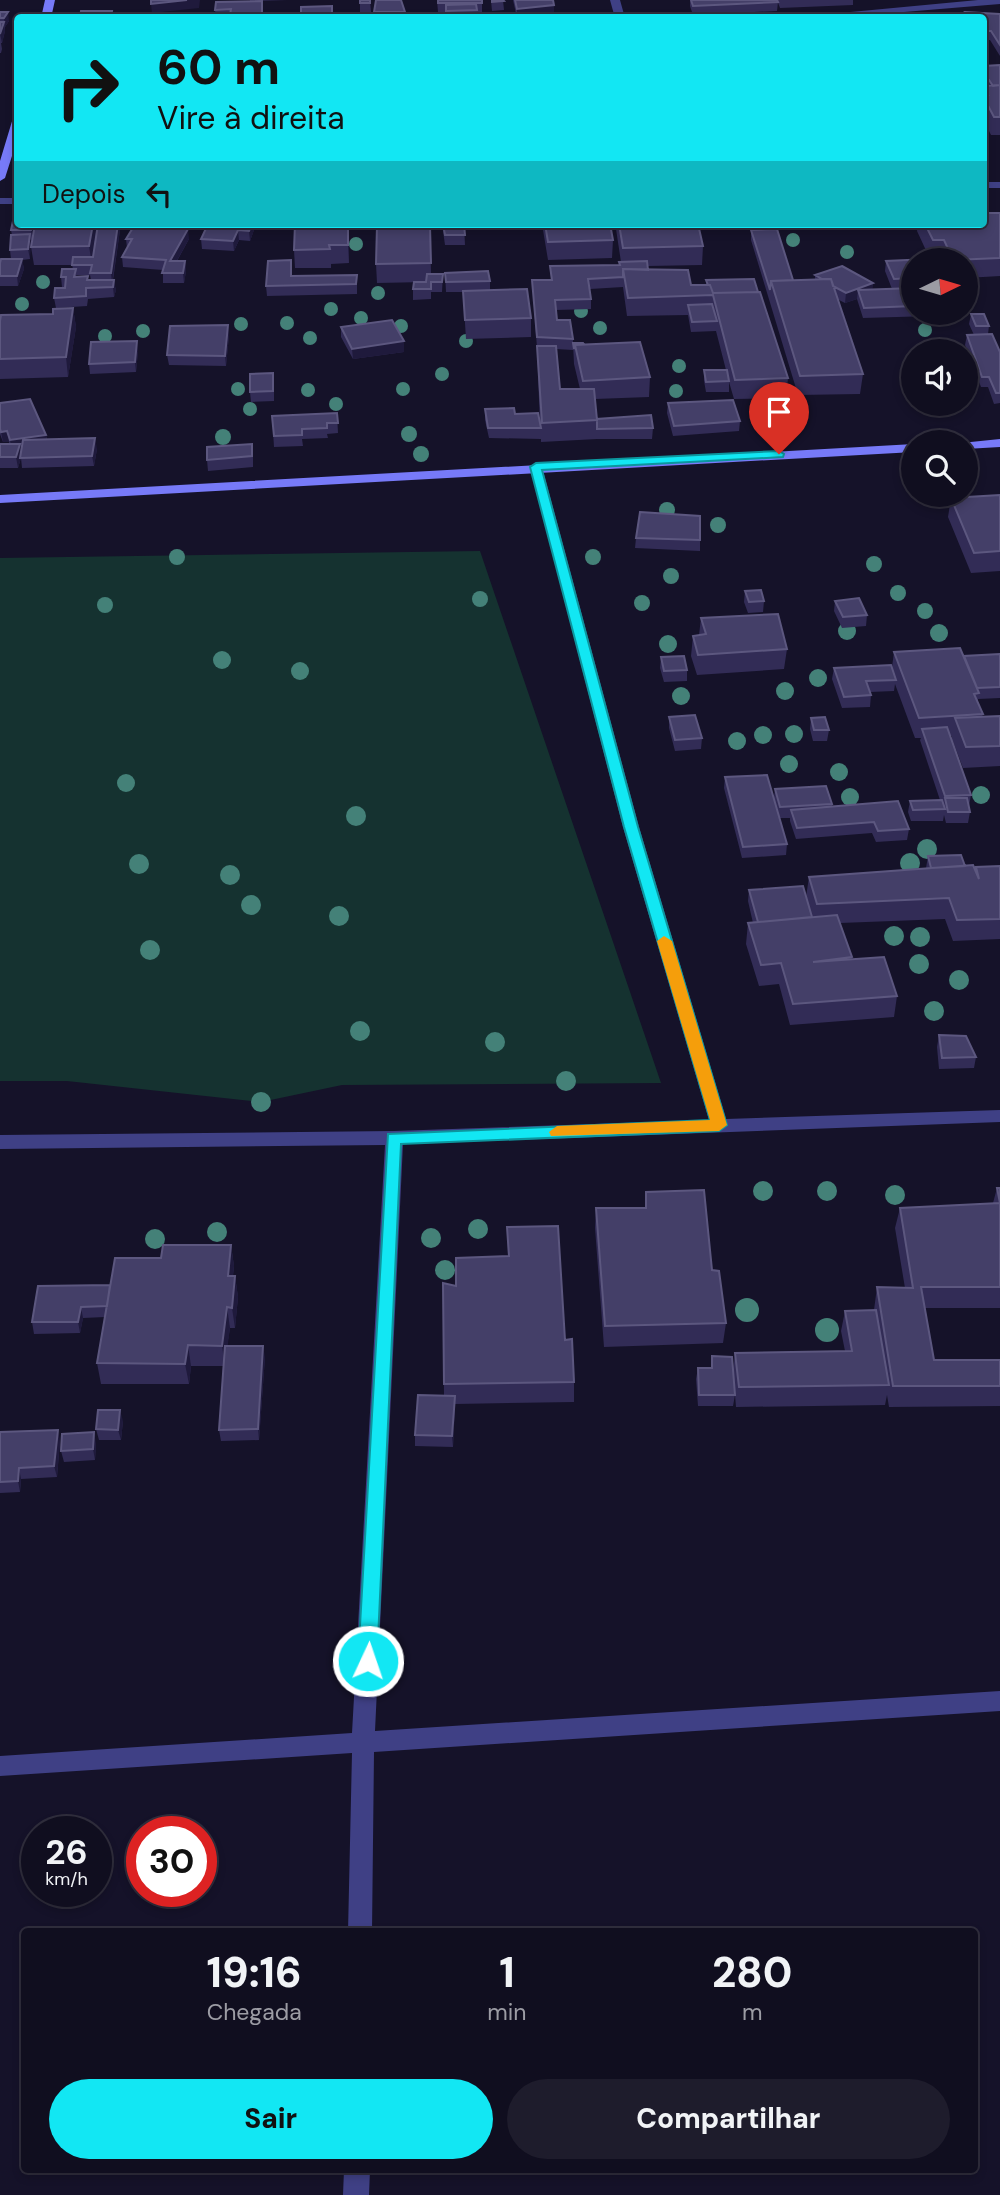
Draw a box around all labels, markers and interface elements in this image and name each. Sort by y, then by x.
text: 60 m [157,35,280,99]
icon: right [42,42,133,133]
text: Vire à direita [157,97,345,139]
icon: left [140,175,178,213]
text: Depois [42,177,126,211]
north arrow [901,248,978,326]
map controls [901,248,978,507]
button: sound [901,339,978,416]
pin [749,382,809,454]
icon: arrive [760,393,798,431]
button: search [901,430,978,507]
position arrow [331,1624,405,1698]
speed limit sign: 30 [126,1816,217,1907]
text: 26 [45,1829,88,1875]
text: km/h [45,1867,88,1891]
text: 19:16 [207,1945,302,2000]
text: 1 [499,1945,515,2000]
text: 280 [712,1945,792,2000]
text: Chegada [207,1997,302,2027]
text: min [487,1997,527,2027]
text: m [742,1997,763,2027]
button: Sair [49,2079,493,2159]
button: Compartilhar [507,2079,950,2159]

